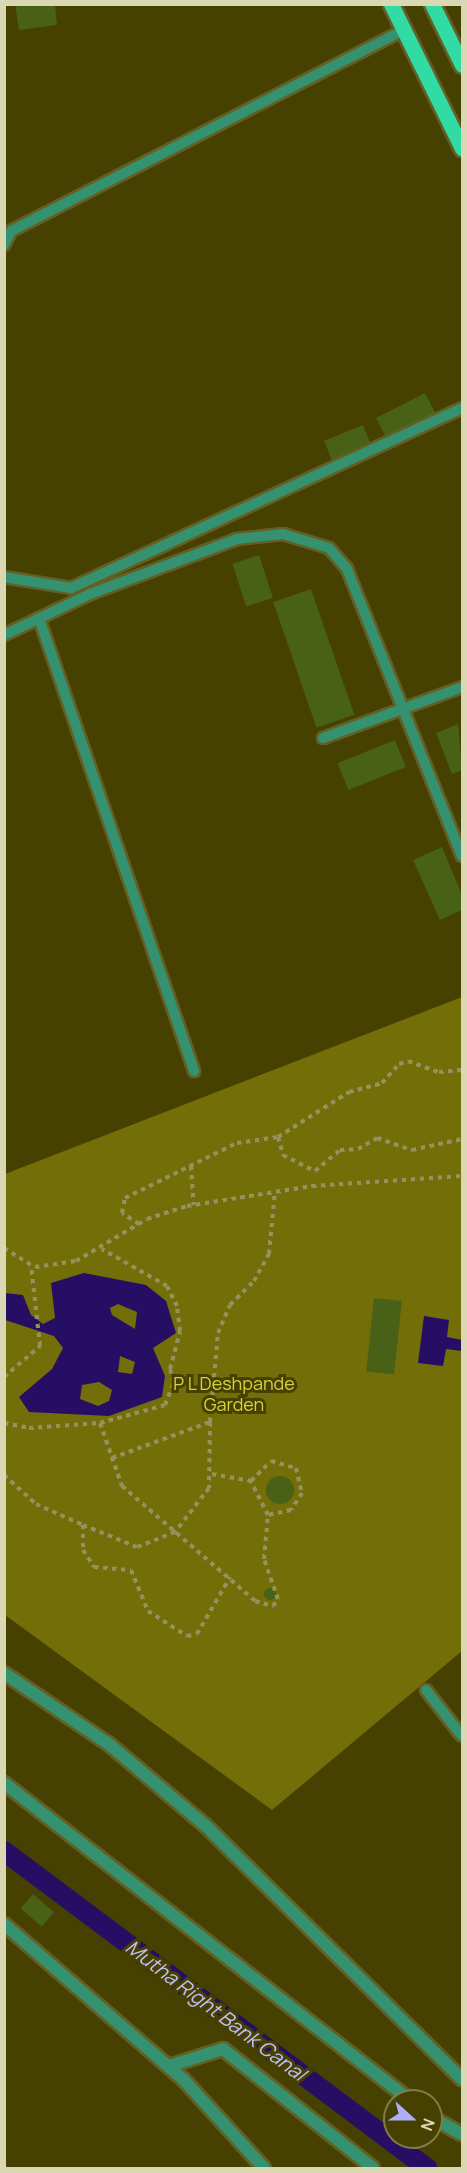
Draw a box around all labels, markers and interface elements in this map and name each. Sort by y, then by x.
park label: P L Deshpande Garden [173,1373,295,1416]
water label: Mutha Right Bank Canal [121,1935,311,2085]
north arrow [383,2089,443,2149]
text: N [416,2115,440,2134]

